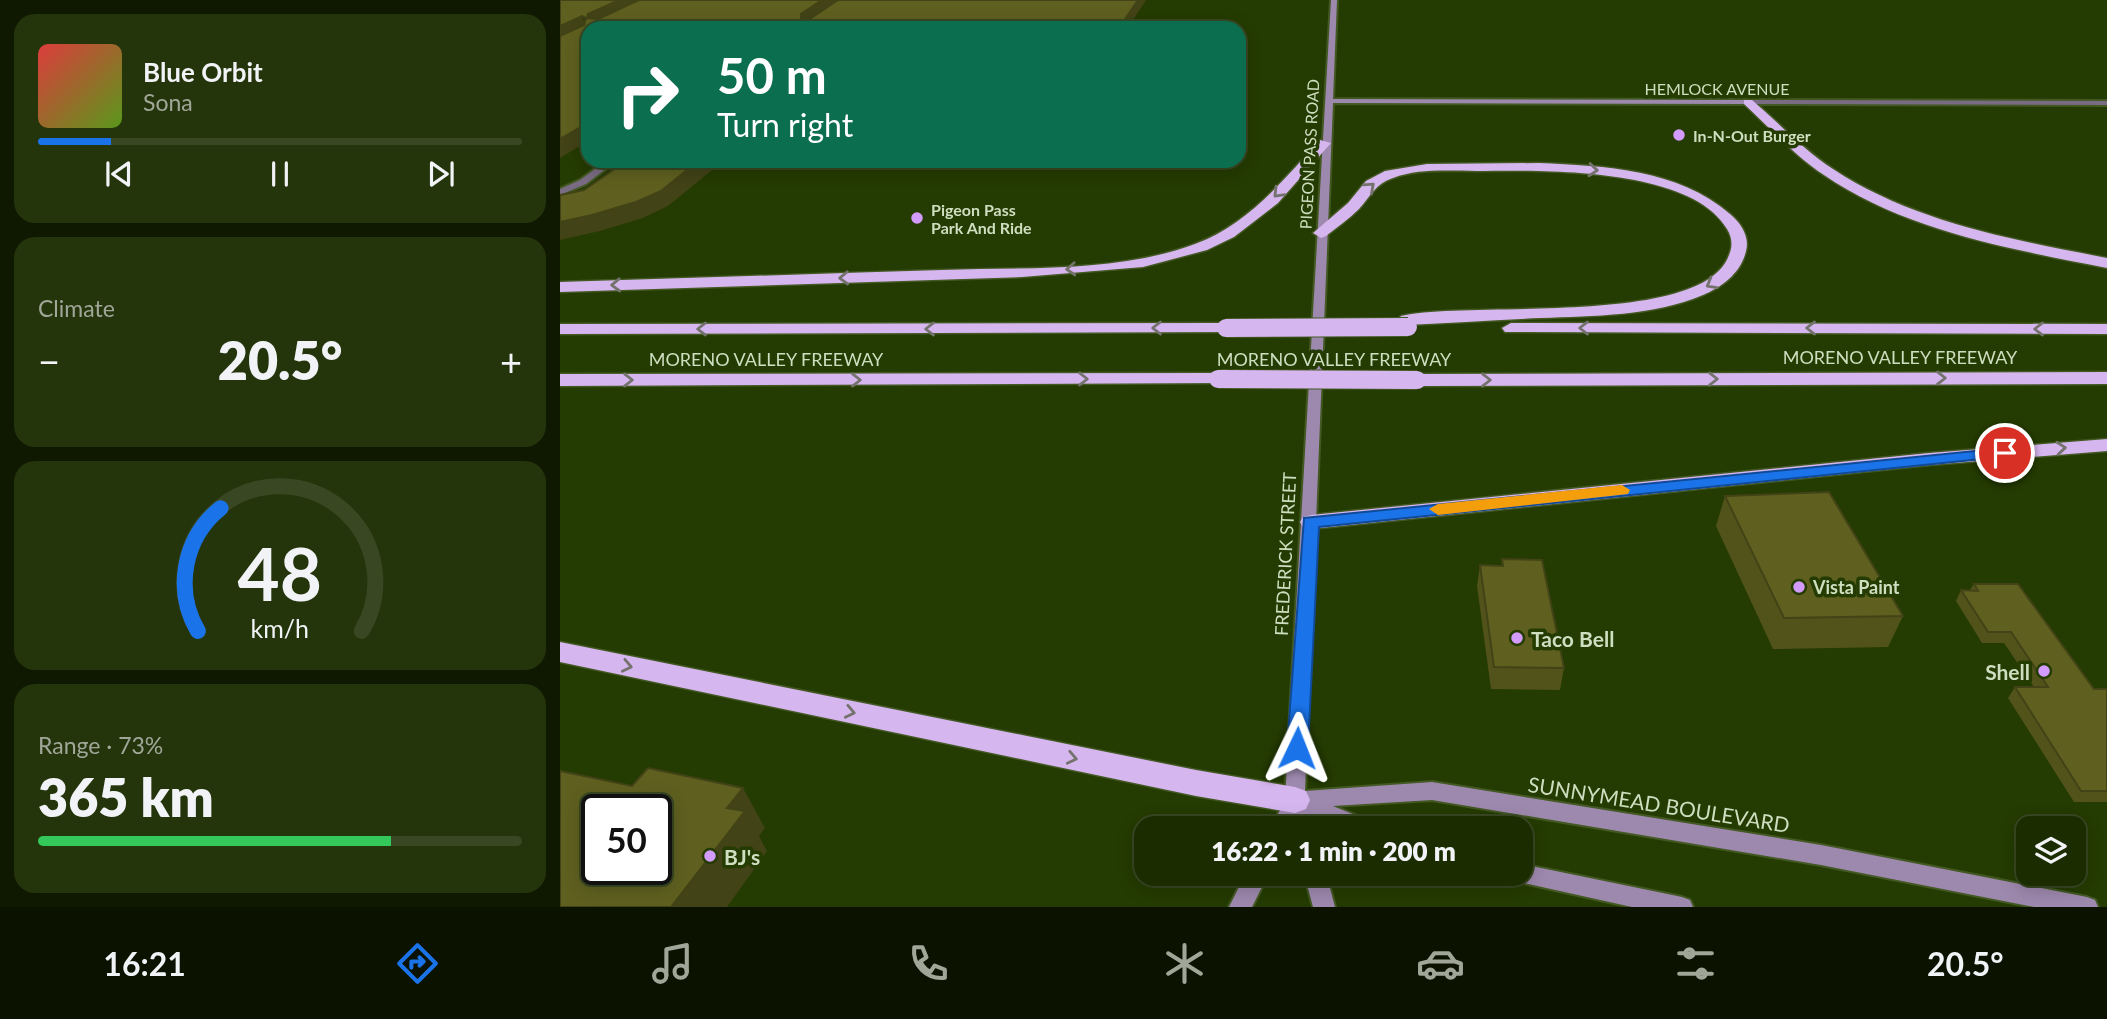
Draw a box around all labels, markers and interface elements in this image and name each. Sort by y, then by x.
text: 50 m [717,46,827,104]
icon: right [602,49,693,140]
text: Blue Orbit [143,56,263,88]
street label: PIGEON PASS ROAD [1296,78,1322,230]
street label: HEMLOCK AVENUE [1645,79,1789,98]
text: Sona [143,88,193,116]
text: Turn right [717,105,853,144]
place label: In-N-Out Burger [1693,126,1811,145]
marker: In-N-Out Burger [1671,127,1687,143]
icon: previous [100,155,138,193]
icon: pause [261,155,299,193]
icon: next [422,155,460,193]
one-way arrow [1587,162,1599,177]
one-way arrow [1362,182,1375,195]
one-way arrow [1273,184,1286,197]
place label: Pigeon Pass Park And Ride [931,200,1032,237]
marker: Pigeon Pass Park And Ride [909,210,925,226]
one-way arrow [1065,262,1076,277]
one-way arrow [838,270,849,285]
one-way arrow [1705,275,1718,288]
one-way arrow [611,278,622,293]
text: Climate [38,294,115,322]
one-way arrow [1152,320,1162,336]
one-way arrow [1578,320,1589,336]
one-way arrow [1806,320,1816,336]
one-way arrow [697,321,707,337]
one-way arrow [924,321,935,337]
one-way arrow [2033,321,2044,337]
text: 20.5° [218,329,342,391]
text: − [38,338,60,384]
text: + [500,338,522,384]
street label: MORENO VALLEY FREEWAY [1783,346,2018,368]
street label: MORENO VALLEY FREEWAY [649,348,884,370]
street label: MORENO VALLEY FREEWAY [1217,348,1452,370]
one-way arrow [1936,370,1946,386]
one-way arrow [1078,371,1089,387]
one-way arrow [1708,371,1719,387]
one-way arrow [623,372,634,388]
one-way arrow [850,372,861,387]
one-way arrow [1481,372,1491,388]
pin [1975,423,2035,483]
icon: arrive [1986,434,2024,472]
one-way arrow [2056,441,2067,456]
street label: FREDERICK STREET [1270,471,1300,636]
text: 48 [238,530,322,618]
place label: Vista Paint [1812,576,1900,598]
marker: Vista Paint [1791,579,1807,595]
text: km/h [251,613,309,643]
place label: Taco Bell [1531,626,1614,651]
marker: Taco Bell [1509,630,1525,646]
one-way arrow [621,657,633,672]
place label: Shell [1985,659,2030,684]
marker: Shell [2036,663,2052,679]
one-way arrow [844,703,856,718]
position arrow [1260,711,1334,785]
text: Range · 73% [38,731,163,759]
one-way arrow [1066,749,1078,764]
text: 365 km [38,766,214,828]
street label: SUNNYMEAD BOULEVARD [1526,771,1792,837]
speed limit sign: 50 [581,794,672,885]
map controls [2016,816,2086,886]
button: layers [2016,816,2086,886]
text: 16:22 · 1 min · 200 m [1211,835,1456,867]
place label: BJ's [724,844,760,869]
marker: BJ's [702,848,718,864]
icon: directions [393,939,442,988]
icon: music [648,939,697,988]
icon: phone [904,939,953,988]
icon: climate [1160,939,1209,988]
icon: car [1416,939,1465,988]
icon: filters [1671,939,1720,988]
text: 16:21 [103,944,186,983]
text: 20.5° [1927,944,2004,983]

